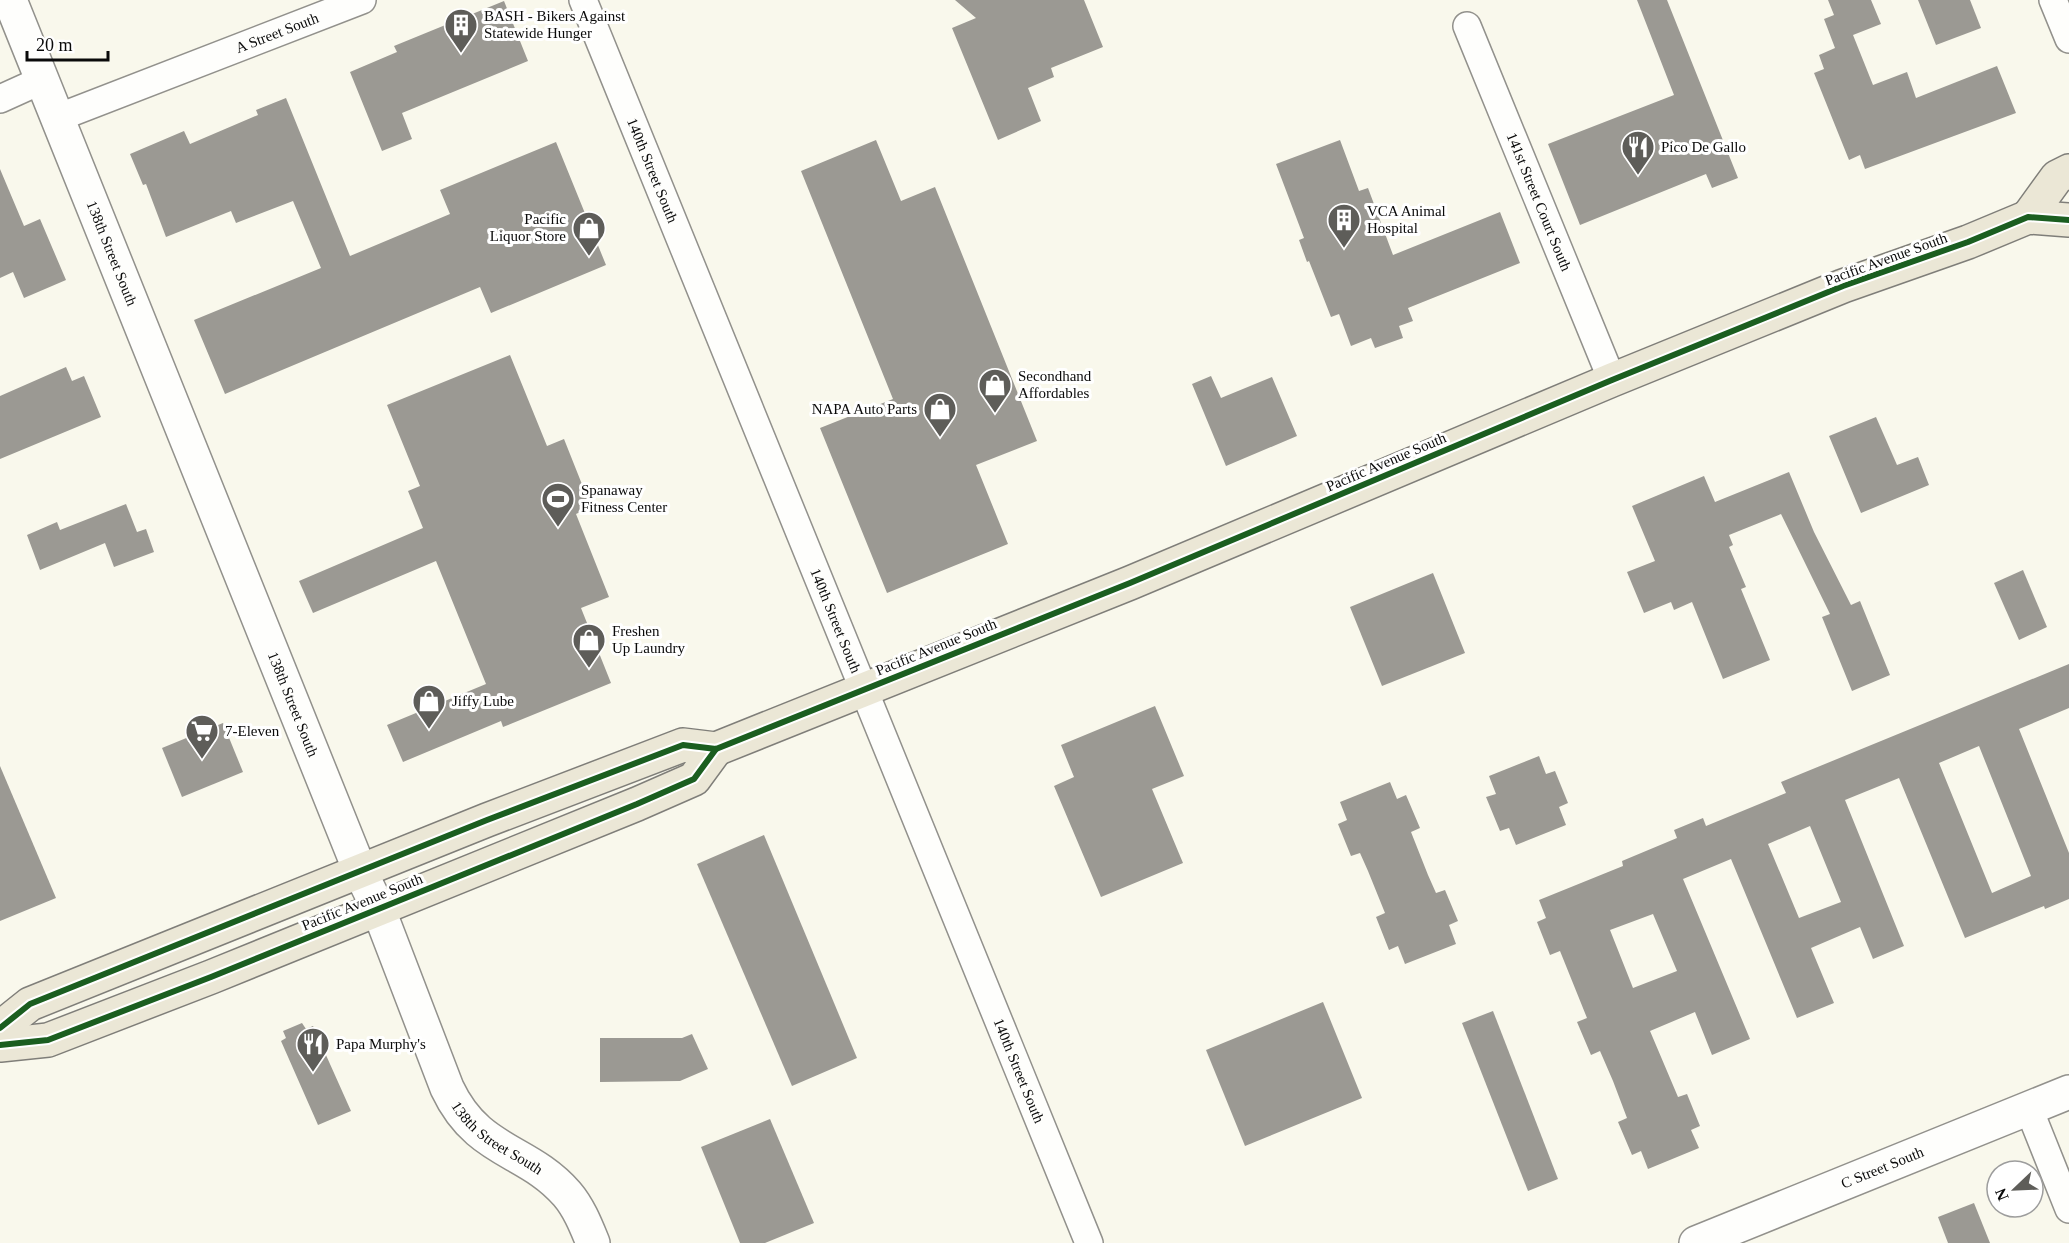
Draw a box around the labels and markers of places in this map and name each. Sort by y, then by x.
building icon: BASH - Bikers Against Statewide Hunger [443,7,479,54]
place label: BASH - Bikers Against Statewide Hunger [484,8,626,41]
restaurant icon: Pico De Gallo [1620,129,1656,176]
place label: Pico De Gallo [1661,139,1746,155]
building icon: VCA Animal Hospital [1326,202,1362,249]
place label: VCA Animal Hospital [1367,203,1446,236]
shop icon: Pacific Liquor Store [571,210,607,257]
place label: Pacific Liquor Store [490,211,566,244]
shop icon: Secondhand Affordables [977,367,1013,414]
place label: Secondhand Affordables [1018,368,1092,401]
shop icon: NAPA Auto Parts [922,391,958,438]
place label: NAPA Auto Parts [812,401,917,417]
sports icon: Spanaway Fitness Center [540,481,576,528]
place label: Spanaway Fitness Center [581,482,667,515]
shop icon: Freshen Up Laundry [571,622,607,669]
place label: Freshen Up Laundry [612,623,685,656]
shop icon: Jiffy Lube [411,683,447,730]
place label: Jiffy Lube [452,693,514,709]
supermarket icon: 7-Eleven [184,713,220,760]
place label: 7-Eleven [225,723,280,739]
restaurant icon: Papa Murphy's [295,1026,331,1073]
place label: Papa Murphy's [336,1036,426,1052]

